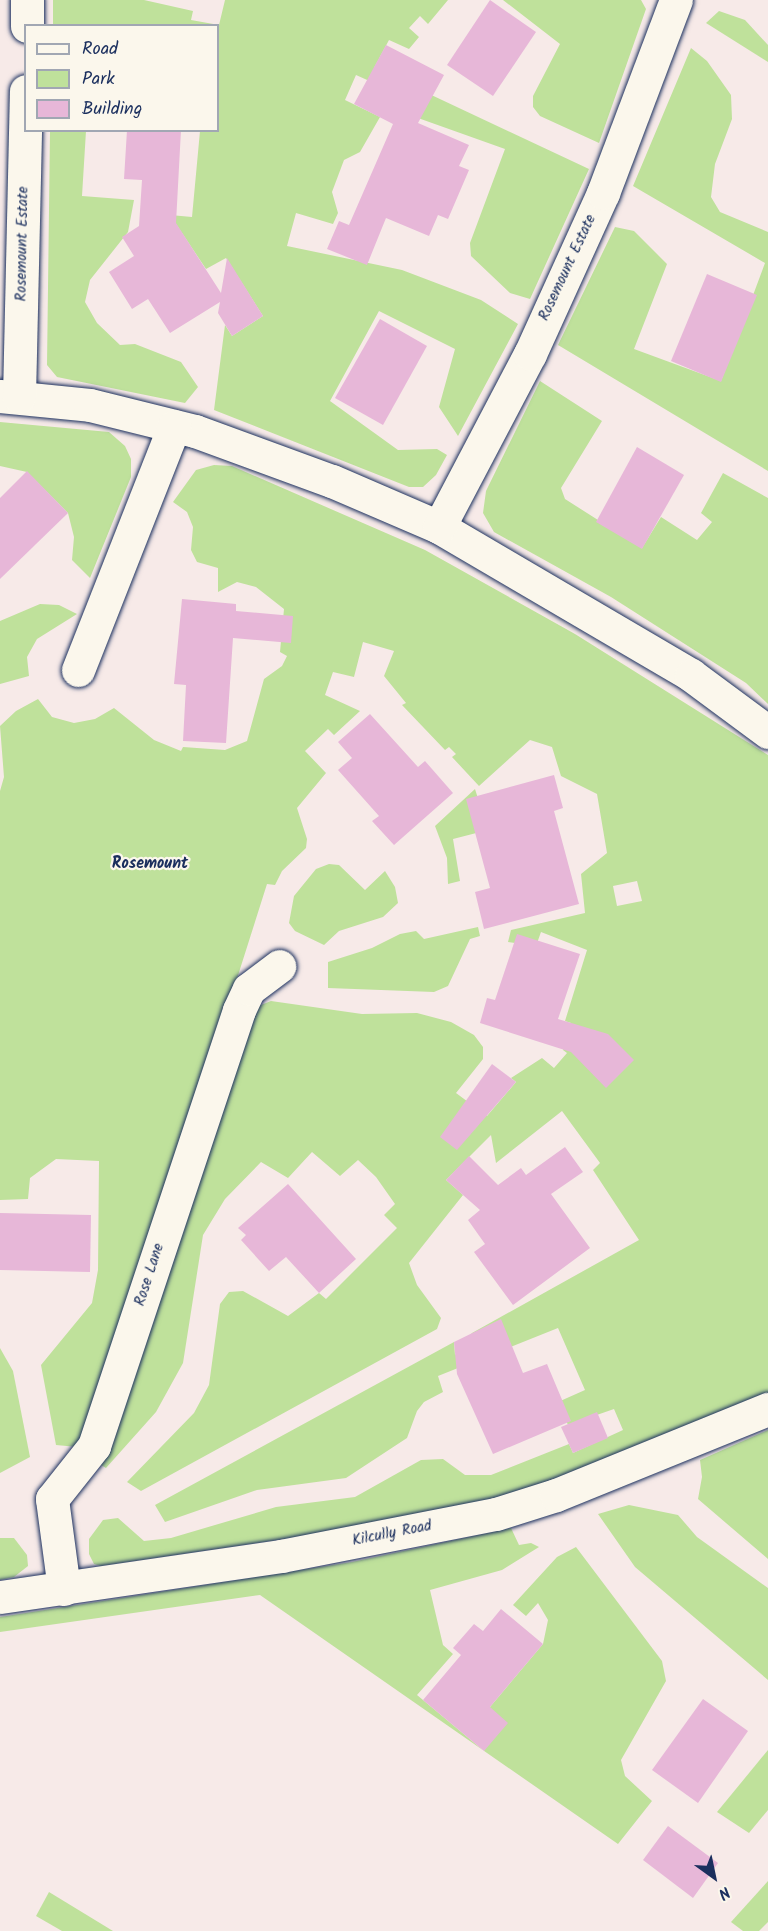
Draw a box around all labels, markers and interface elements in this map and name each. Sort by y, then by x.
legend [24,24,219,132]
text: Road [82,35,118,64]
text: Park [82,65,115,94]
text: Building [82,95,142,124]
street label: Rosemount Estate [13,186,33,302]
street label: Rosemount Estate [536,212,600,324]
district label: Rosemount [112,854,188,874]
street label: Rose Lane [131,1241,169,1309]
street label: Kilcully Road [351,1517,433,1551]
north arrow [684,1847,744,1907]
text: N [713,1879,735,1906]

